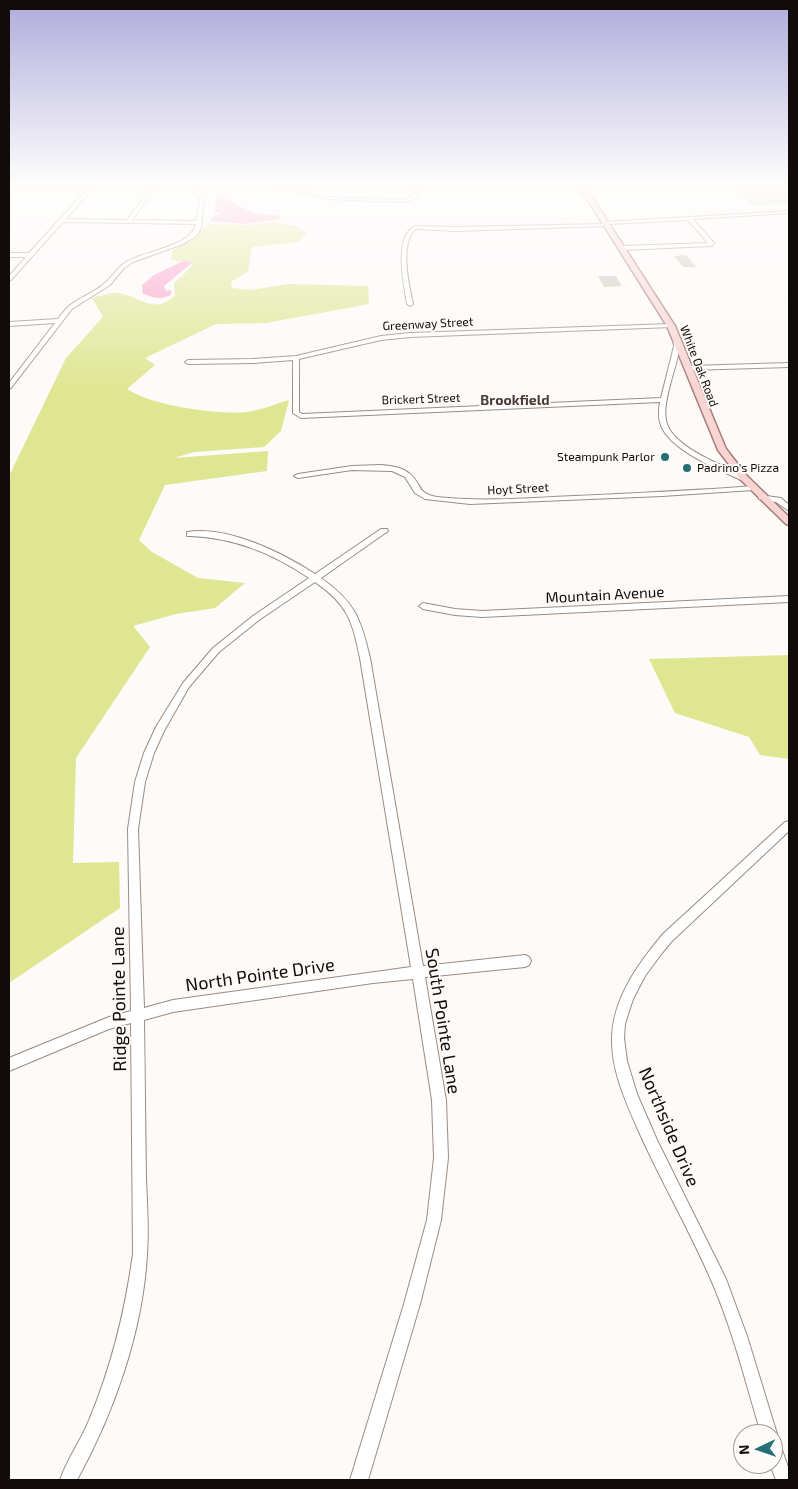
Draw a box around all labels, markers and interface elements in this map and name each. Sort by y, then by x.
street label: Greenway Street [382,314,474,334]
street label: White Oak Road [677,323,721,409]
street label: Brickert Street [381,390,461,408]
district label: Brookfield [480,392,550,408]
place label: Steampunk Parlor [557,450,655,464]
marker: Steampunk Parlor [659,451,671,463]
place label: Padrino's Pizza [697,461,779,475]
marker: Padrino's Pizza [681,462,693,474]
street label: Hoyt Street [487,480,549,498]
street label: Mountain Avenue [545,583,665,607]
street label: Ridge Pointe Lane [107,926,131,1072]
street label: South Pointe Lane [421,947,465,1095]
street label: North Pointe Drive [184,954,336,996]
street label: Northside Drive [634,1064,704,1190]
north arrow [733,1424,783,1474]
text: N [735,1444,752,1455]

